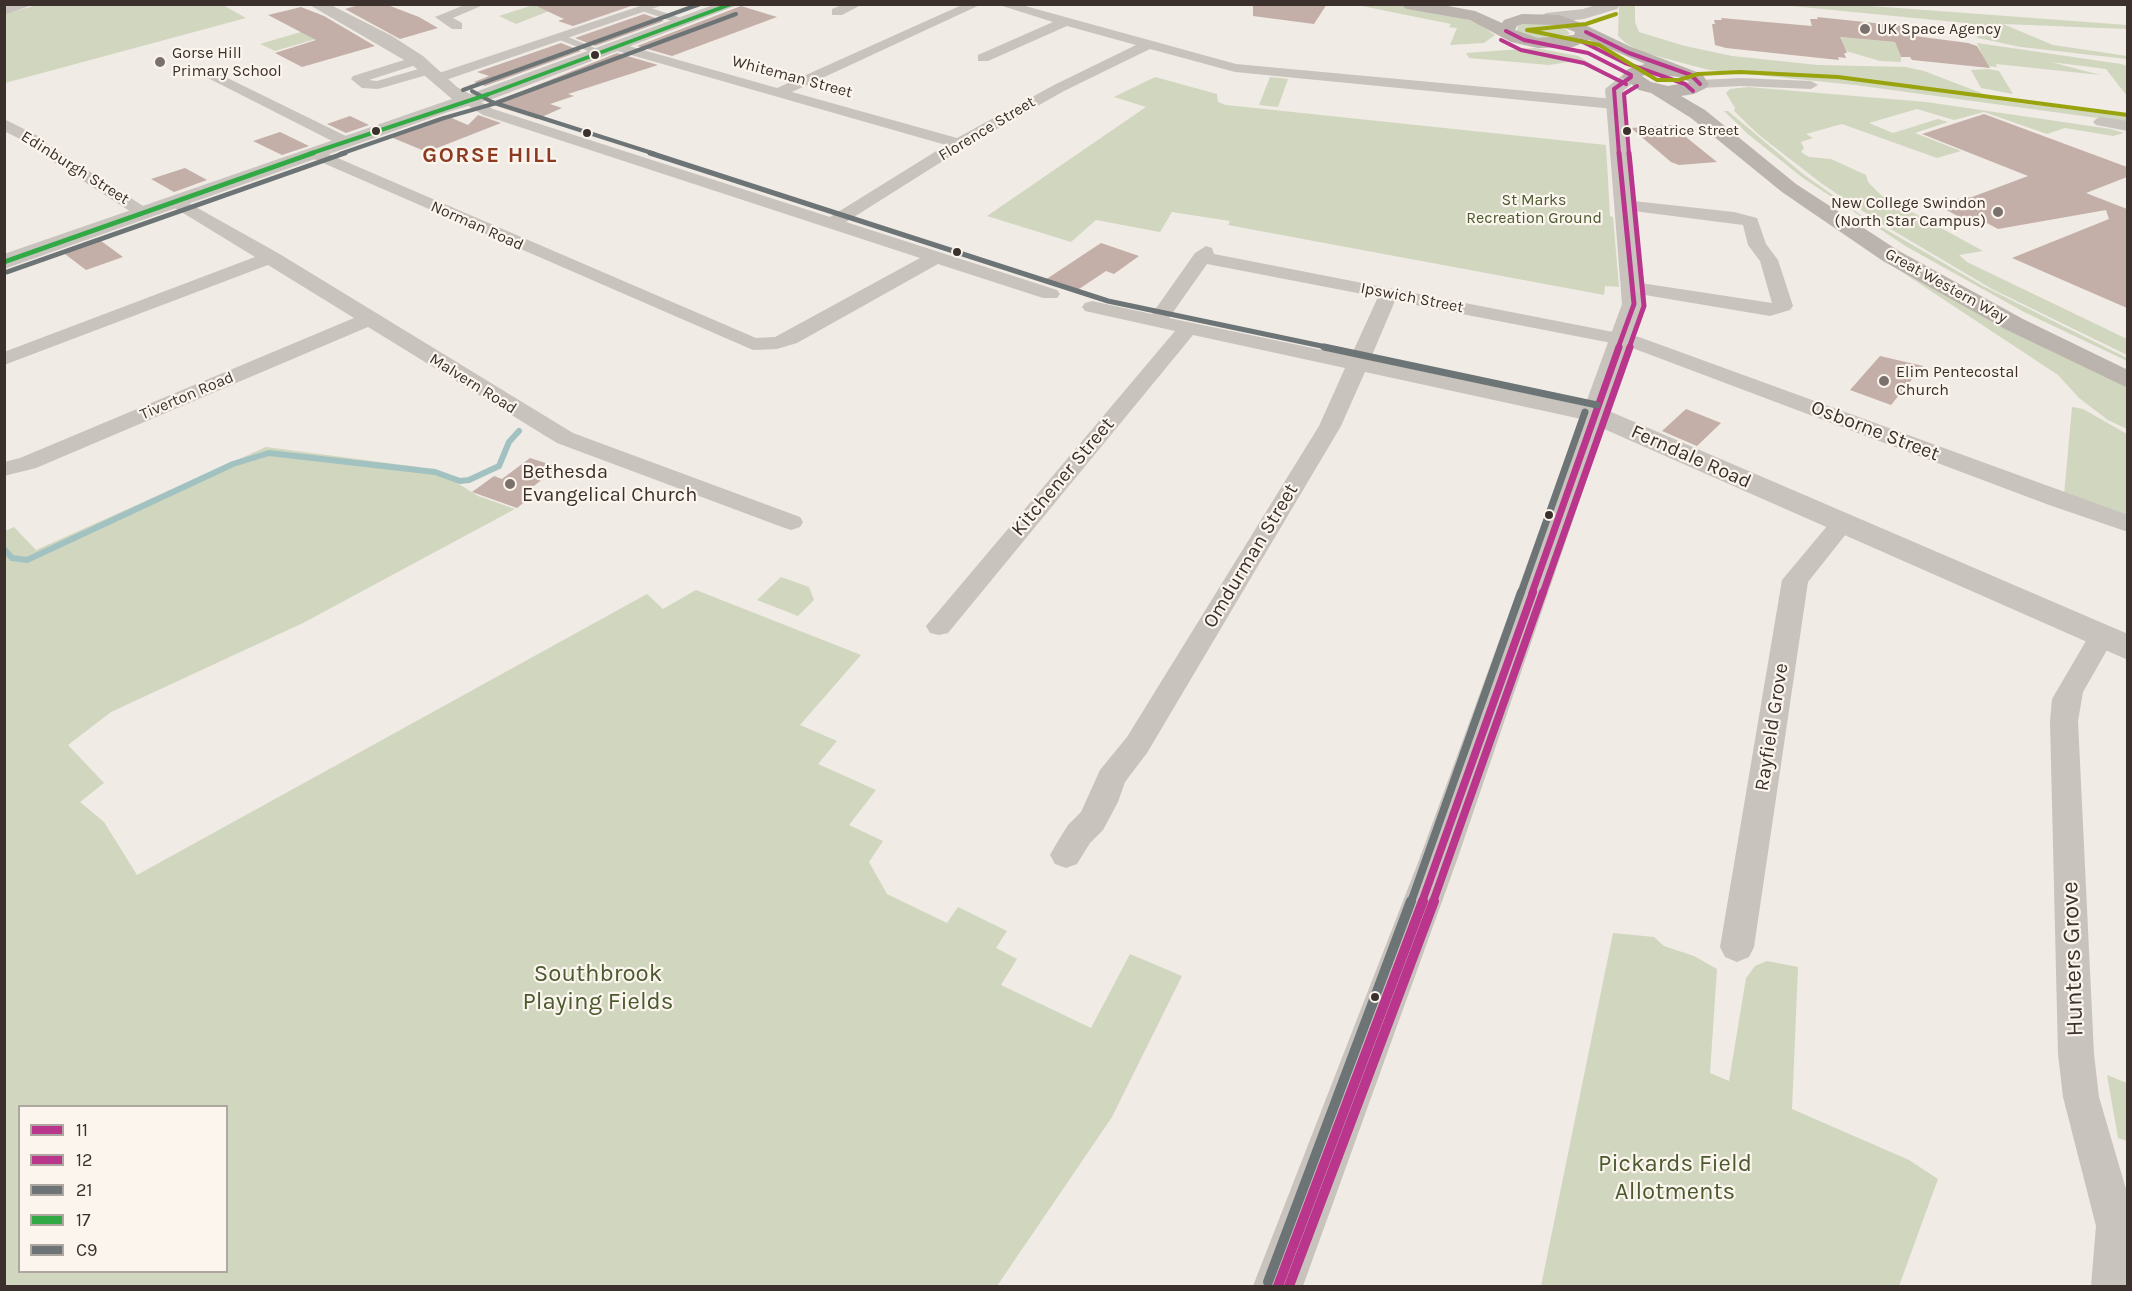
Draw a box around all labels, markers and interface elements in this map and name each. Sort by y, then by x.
place label: UK Space Agency [1877,19,2001,39]
marker: UK Space Agency [1858,22,1872,36]
place label: Gorse Hill Primary School [172,43,282,81]
unlabelled marker [589,49,601,61]
street label: Whiteman Street [730,52,854,102]
marker: Gorse Hill Primary School [153,55,167,69]
street label: Florence Street [935,93,1039,165]
place label: Beatrice Street [1638,122,1739,140]
unlabelled marker [370,125,382,137]
marker: Beatrice Street [1621,125,1633,137]
street label: Edinburgh Street [17,127,133,209]
unlabelled marker [581,127,593,139]
district label: GORSE HILL [422,143,558,169]
park label: St Marks Recreation Ground [1466,190,1602,228]
place label: New College Swindon (North Star Campus) [1831,193,1986,231]
street label: Norman Road [428,197,526,255]
marker: New College Swindon (North Star Campus) [1991,205,2005,219]
street label: Great Western Way [1881,244,2011,328]
unlabelled marker [951,246,963,258]
street label: Ipswich Street [1359,279,1465,317]
street label: Malvern Road [426,350,520,418]
place label: Elim Pentecostal Church [1896,362,2019,400]
street label: Tiverton Road [137,368,237,424]
marker: Elim Pentecostal Church [1877,374,1891,388]
street label: Osborne Street [1807,396,1943,466]
street label: Kitchener Street [1006,413,1120,541]
street label: Ferndale Road [1627,420,1755,494]
place label: Bethesda Evangelical Church [522,460,697,507]
marker: Bethesda Evangelical Church [503,477,517,491]
street label: Omdurman Street [1198,479,1304,633]
unlabelled marker [1543,509,1555,521]
street label: Rayfield Grove [1750,661,1794,793]
street label: Hunters Grove [2056,881,2090,1037]
park label: Southbrook Playing Fields [523,960,673,1016]
unlabelled marker [1369,991,1381,1003]
legend [18,1105,228,1273]
text: 11 [76,1119,88,1141]
text: 12 [76,1149,92,1171]
park label: Pickards Field Allotments [1598,1150,1752,1206]
text: 21 [76,1179,92,1201]
text: 17 [76,1209,90,1231]
text: C9 [76,1239,97,1261]

